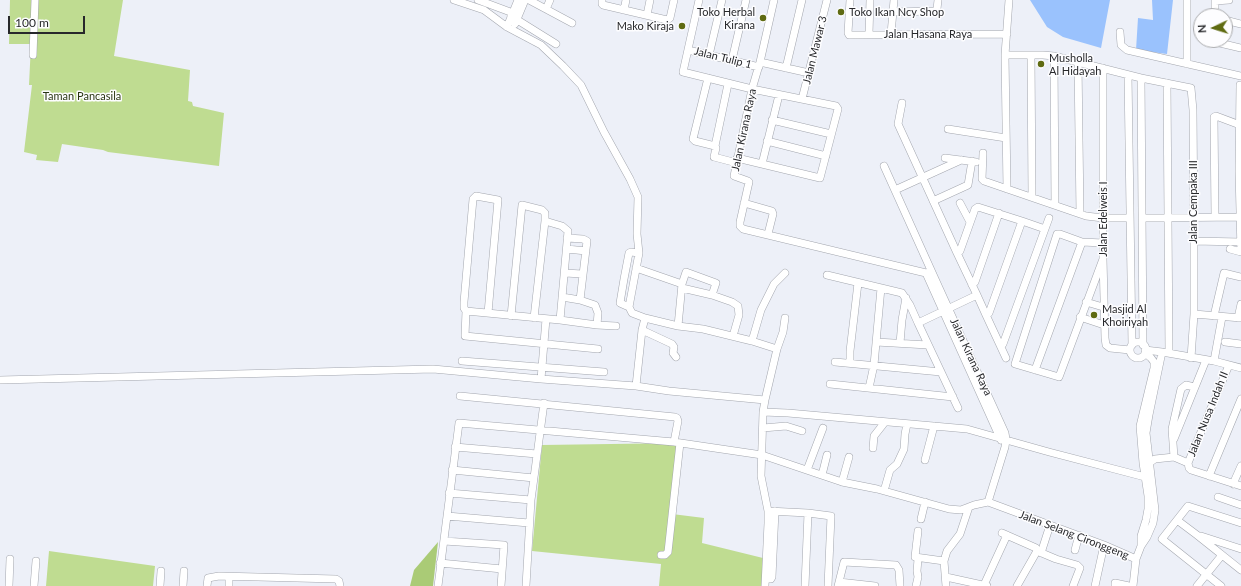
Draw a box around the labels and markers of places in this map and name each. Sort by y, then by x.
place label: Toko Herbal Kirana [697,5,755,31]
place label: Toko Ikan Ncy Shop [849,5,944,19]
marker: Toko Ikan Ncy Shop [836,7,846,17]
marker: Toko Herbal Kirana [758,13,768,23]
place label: Mako Kiraja [617,19,674,33]
marker: Mako Kiraja [677,21,687,31]
place label: Musholla Al Hidayah [1049,51,1101,77]
marker: Musholla Al Hidayah [1036,59,1046,69]
place label: Masjid Al Khoiriyah [1102,302,1148,328]
marker: Masjid Al Khoiriyah [1089,310,1099,320]

